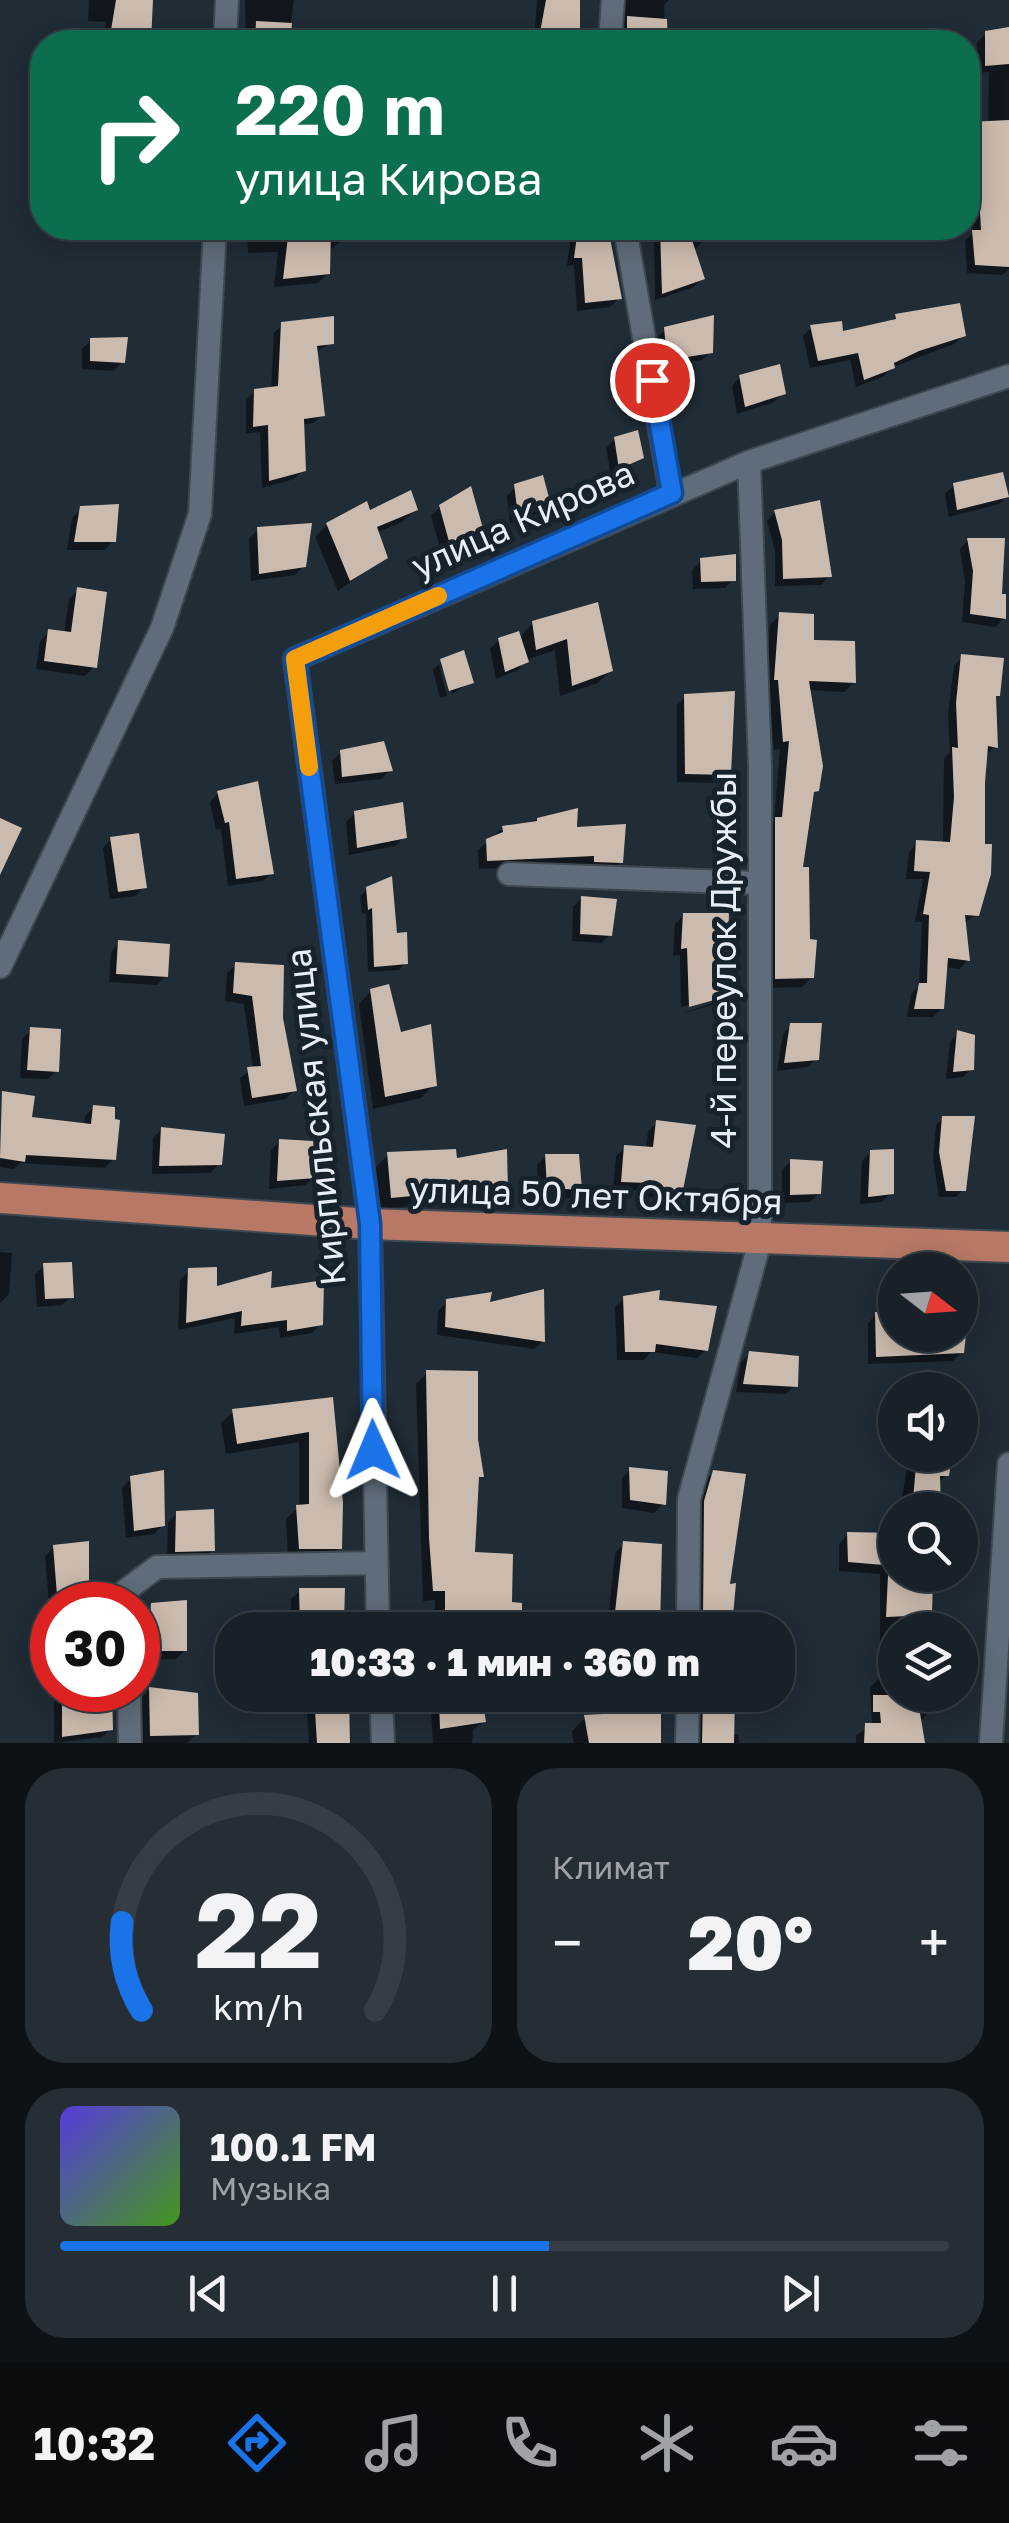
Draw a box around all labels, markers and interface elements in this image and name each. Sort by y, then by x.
text: 220 m [235,66,445,150]
icon: right [70,70,200,200]
text: улица Кирова [235,151,543,205]
pin [610,338,695,423]
icon: arrive [625,353,680,408]
street label: улица Кирова [405,451,640,587]
street label: 4-й переулок Дружбы [702,772,744,1148]
street label: Кирпильская улица [276,946,354,1288]
street label: улица 50 лет Октября [409,1167,783,1223]
north arrow [878,1252,978,1352]
map controls [878,1252,978,1712]
button: sound [878,1372,978,1472]
position arrow [321,1398,425,1502]
button: search [878,1492,978,1592]
speed limit sign: 30 [30,1582,160,1712]
button: layers [878,1612,978,1712]
text: 10:33 · 1 мин · 360 m [310,1639,700,1684]
text: Климат [552,1848,670,1886]
text: 22 [195,1866,322,1991]
text: 20° [688,1896,813,1987]
text: − [552,1909,582,1975]
text: + [919,1909,949,1975]
text: km/h [213,1985,304,2028]
text: 100.1 FM [210,2124,377,2169]
text: Музыка [210,2169,331,2207]
icon: previous [181,2266,236,2321]
icon: pause [477,2266,532,2321]
icon: next [773,2266,828,2321]
icon: directions [222,2408,292,2478]
icon: music [359,2408,429,2478]
icon: phone [495,2408,565,2478]
icon: climate [632,2408,702,2478]
icon: car [769,2408,839,2478]
icon: filters [906,2408,976,2478]
text: 10:32 [33,2416,155,2470]

